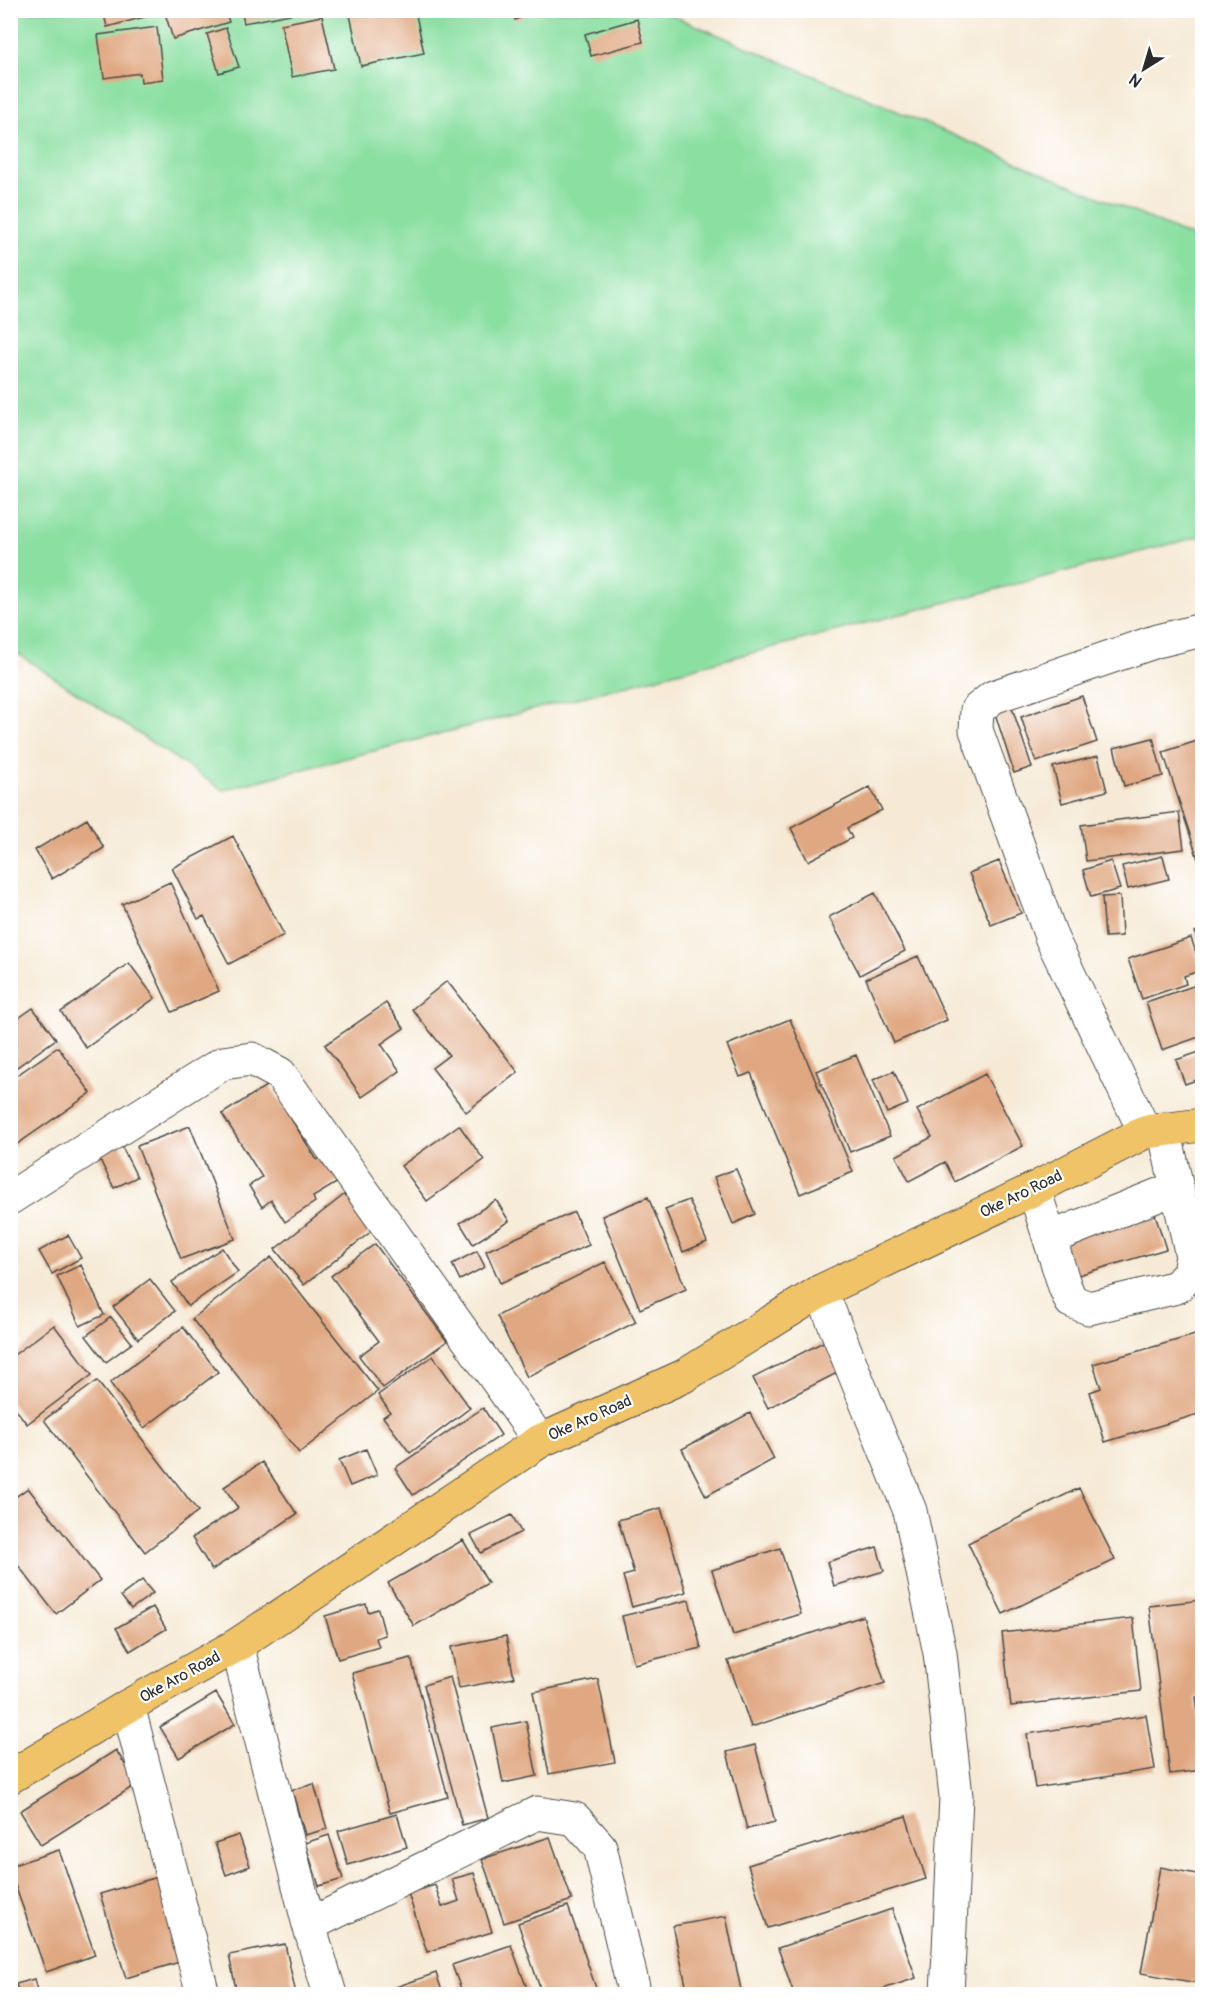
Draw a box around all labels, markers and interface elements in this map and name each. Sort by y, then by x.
north arrow [1114,39,1174,99]
text: N [1125,69,1146,91]
street label: Oke Aro Road [977,1165,1065,1223]
street label: Oke Aro Road [545,1391,635,1445]
street label: Oke Aro Road [136,1647,224,1707]

